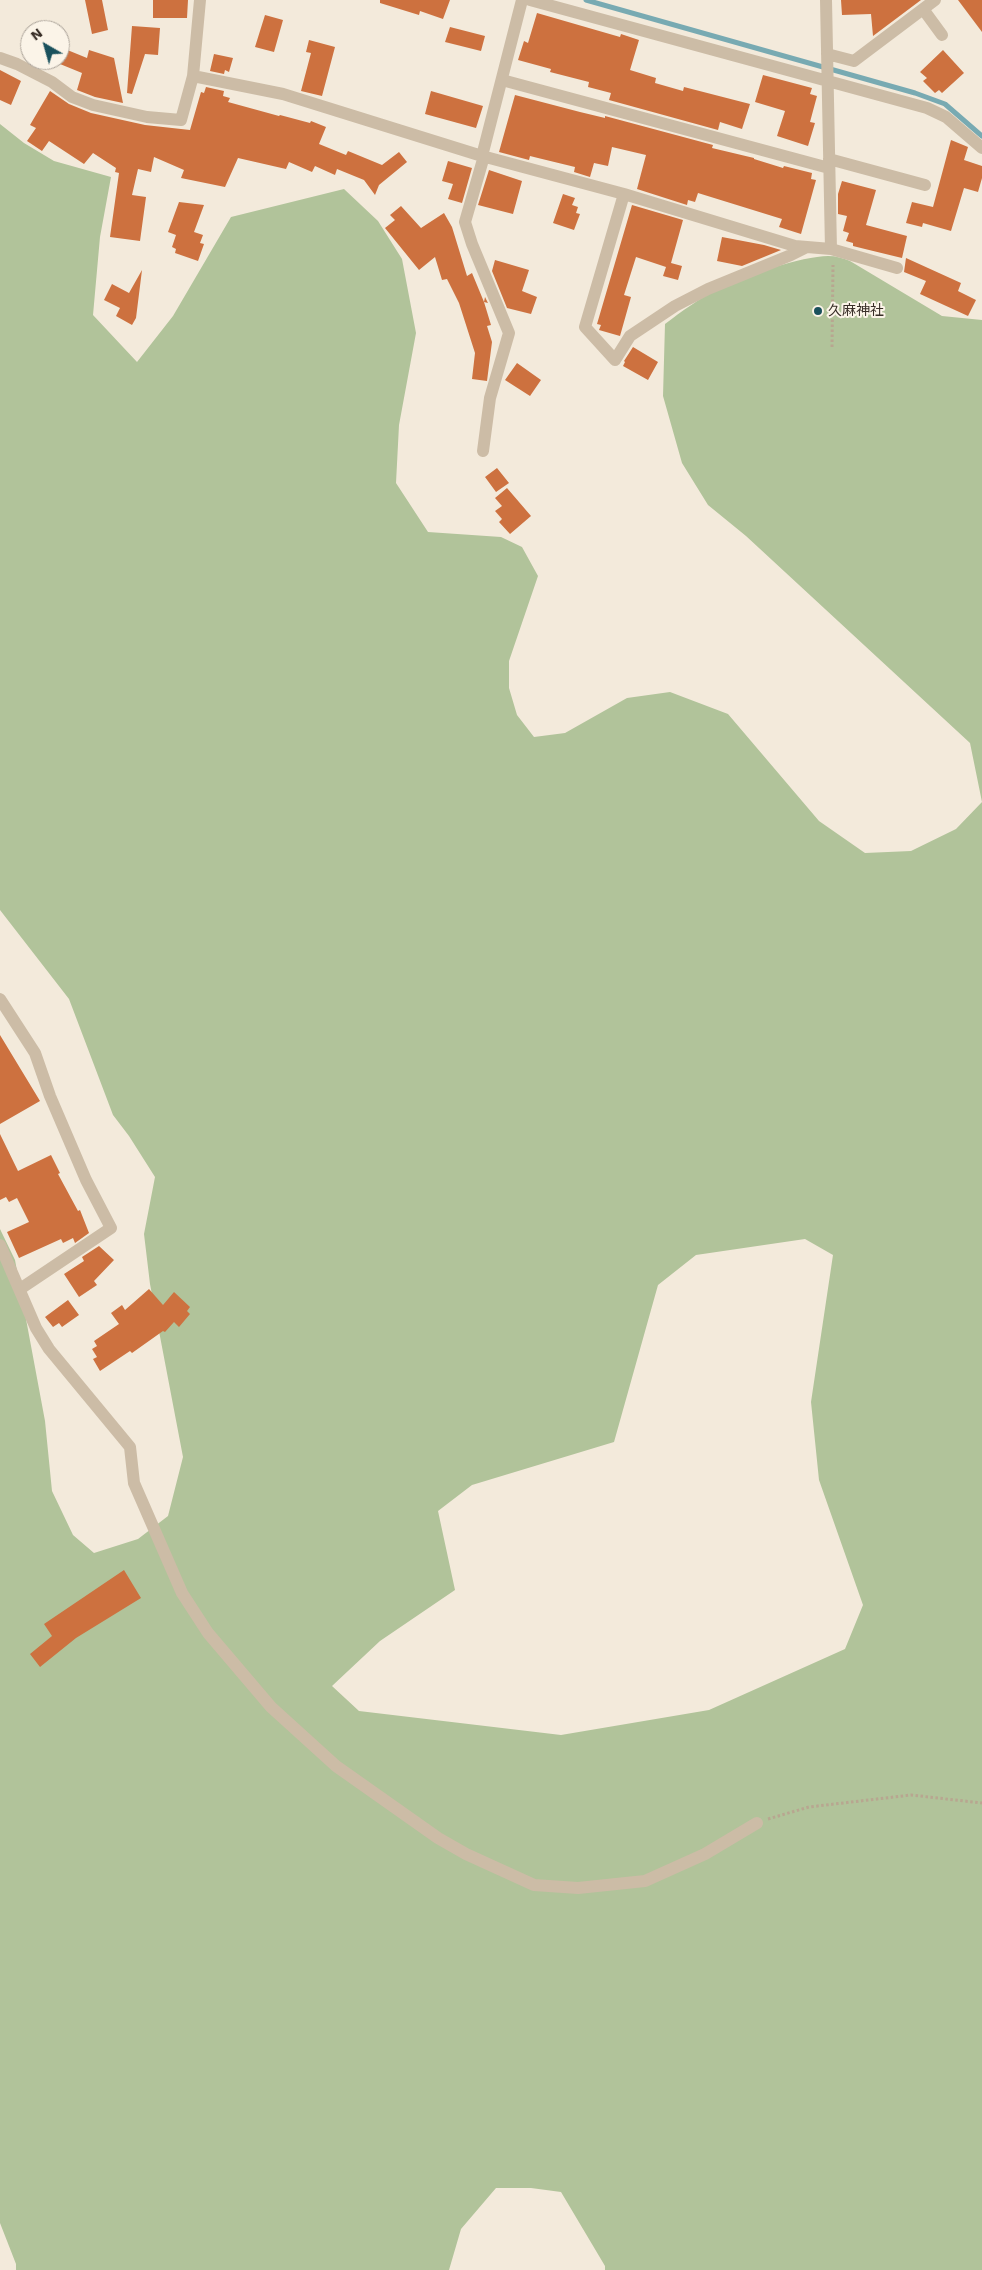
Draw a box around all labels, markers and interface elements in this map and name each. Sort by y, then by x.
north arrow [20,20,70,70]
text: N [27,24,45,43]
place label: 久麻神社 [828,303,884,319]
marker: 久麻神社 [812,305,824,317]

